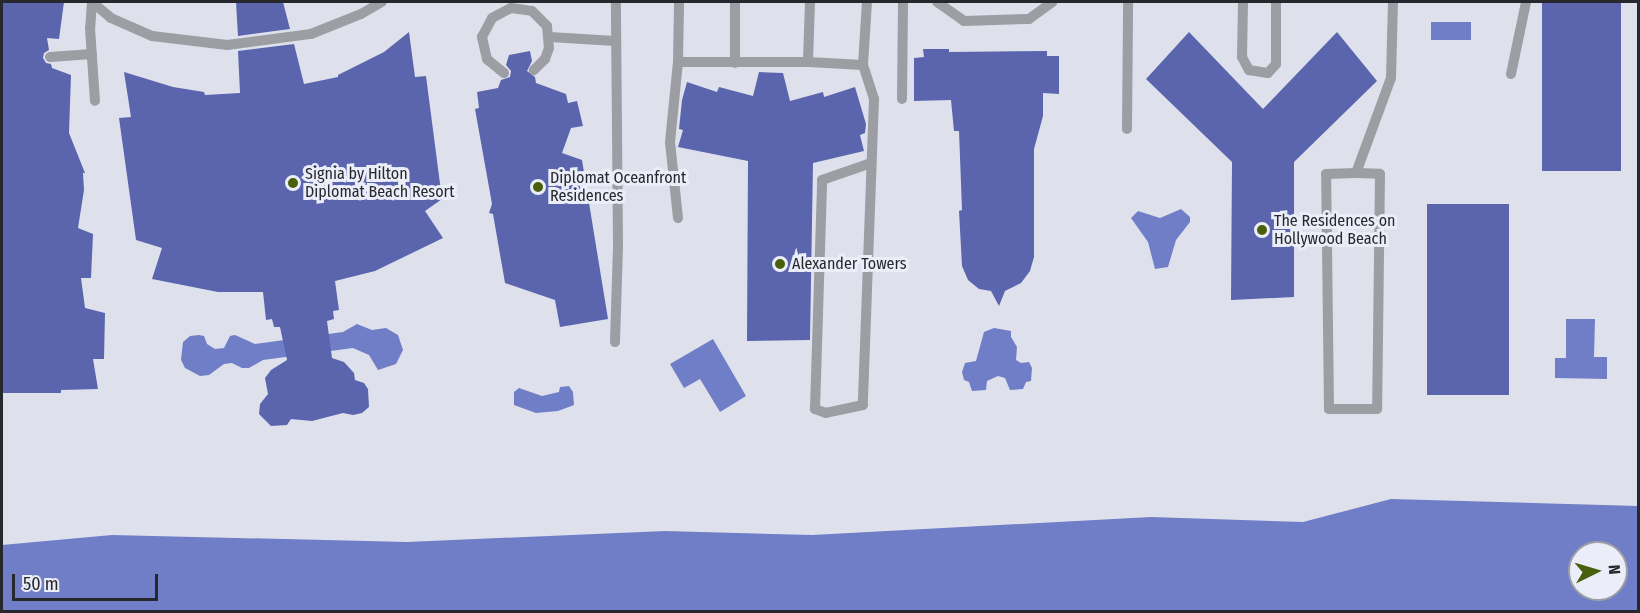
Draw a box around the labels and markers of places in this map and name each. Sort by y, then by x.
place label: Signia by Hilton Diplomat Beach Resort [305,164,454,202]
place label: Diplomat Oceanfront Residences [550,168,686,206]
marker: Signia by Hilton Diplomat Beach Resort [286,176,300,190]
marker: Diplomat Oceanfront Residences [531,180,545,194]
place label: The Residences on Hollywood Beach [1274,211,1396,249]
marker: The Residences on Hollywood Beach [1255,223,1269,237]
place label: Alexander Towers [792,254,907,274]
marker: Alexander Towers [773,257,787,271]

